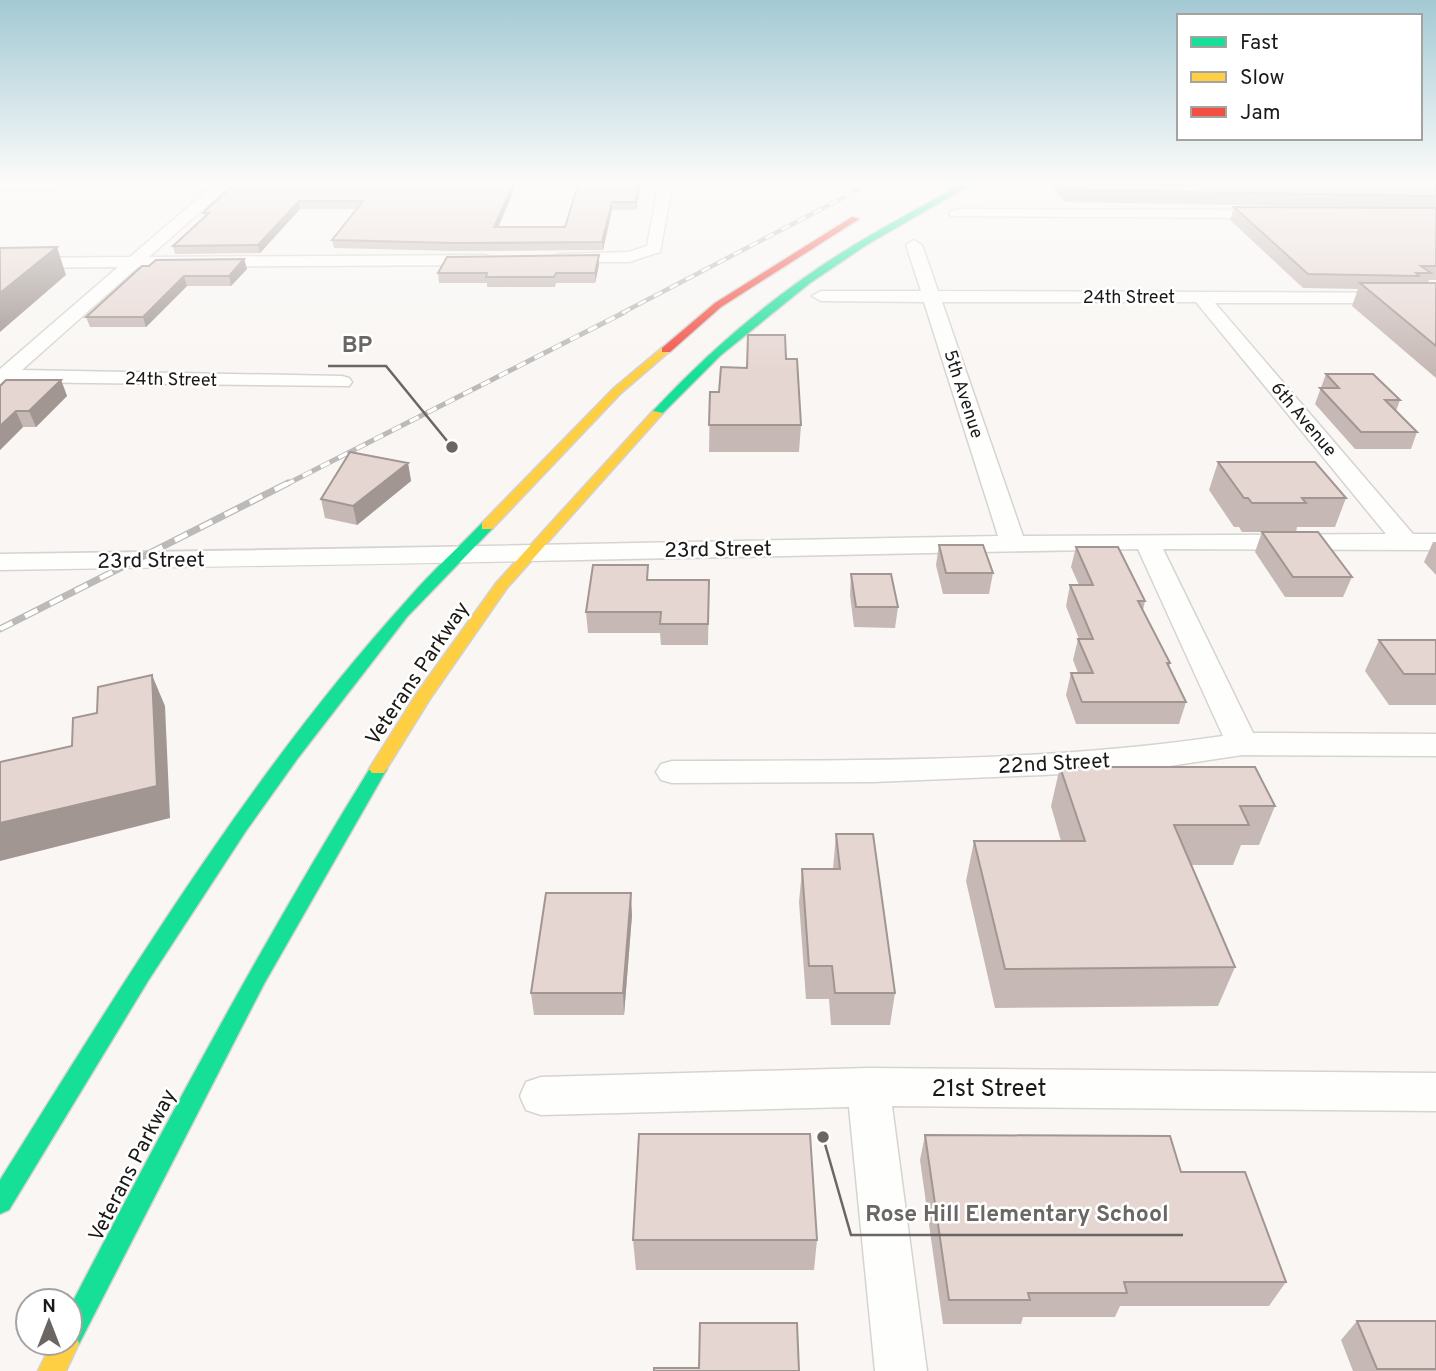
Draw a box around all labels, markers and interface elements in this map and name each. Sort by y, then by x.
legend [1177,14,1422,140]
text: Fast [1240,30,1279,57]
text: Slow [1240,65,1285,92]
text: Jam [1240,100,1281,127]
street label: 24th Street [1083,287,1175,310]
callout: BP [328,322,386,366]
text: BP [342,332,373,361]
street label: 5th Avenue [938,347,988,442]
street label: 24th Street [125,368,217,393]
street label: 6th Avenue [1265,378,1341,462]
street label: 23rd Street [664,536,772,565]
street label: 23rd Street [97,547,205,576]
street label: Veterans Parkway [360,597,476,751]
street label: 22nd Street [997,748,1111,781]
street label: 21st Street [932,1075,1046,1105]
street label: Veterans Parkway [83,1085,183,1247]
callout: Rose Hill Elementary School [851,1191,1183,1235]
text: Rose Hill Elementary School [865,1201,1169,1230]
north arrow [14,1287,84,1357]
text: N [42,1295,56,1319]

